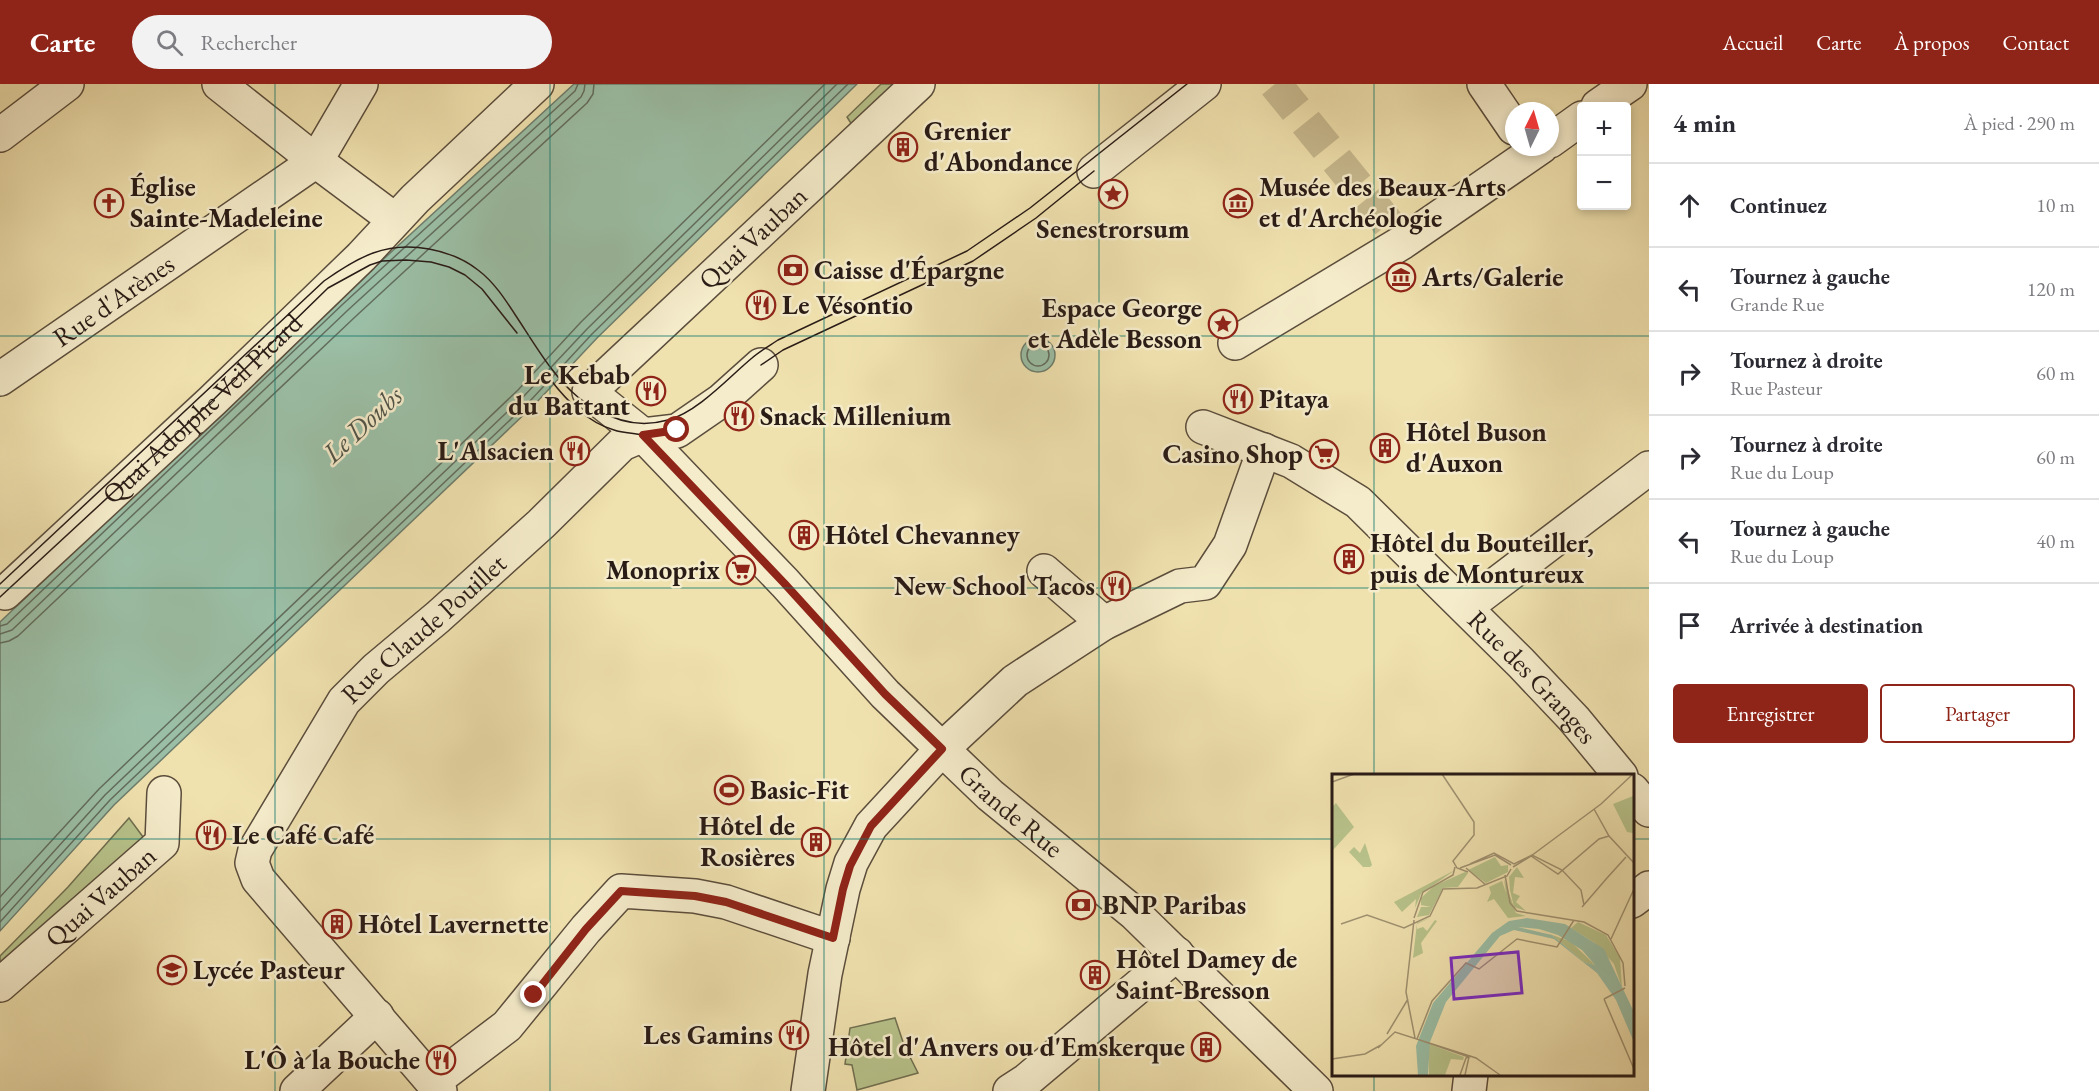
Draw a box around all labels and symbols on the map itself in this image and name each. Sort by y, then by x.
north arrow [1505,102,1559,156]
place label: Grenier d'Abondance [924,113,1073,179]
building icon: Grenier d'Abondance [887,131,919,163]
place label: Église Sainte-Madeleine [130,169,323,235]
place label: Musée des Beaux-Arts et d'Archéologie [1259,169,1506,235]
street label: Quai Vauban [691,178,814,297]
place icon: Senestrorsum [1097,178,1129,210]
church icon: Église Sainte-Madeleine [93,187,125,219]
museum icon: Musée des Beaux-Arts et d'Archéologie [1222,187,1254,219]
place label: Senestrorsum [1036,211,1190,246]
street label: Rue d'Arènes [46,246,181,354]
place label: Caisse d'Épargne [814,252,1004,287]
bank icon: Caisse d'Épargne [777,254,809,286]
place label: Arts/Galerie [1421,259,1564,294]
museum icon: Arts/Galerie [1385,261,1417,293]
place label: Le Vésontio [782,287,913,322]
restaurant icon: Le Vésontio [745,289,777,321]
place label: Espace George et Adèle Besson [1028,290,1202,356]
street label: Quai Adolphe Veil Picard [94,305,310,511]
place icon: Espace George et Adèle Besson [1207,308,1239,340]
place label: Le Kebab du Battant [508,357,630,423]
restaurant icon: Le Kebab du Battant [635,375,667,407]
water label: Le Doubs [314,378,410,471]
place label: Pitaya [1259,381,1329,416]
restaurant icon: Pitaya [1222,383,1254,415]
place label: Snack Millenium [760,398,952,433]
restaurant icon: Snack Millenium [723,400,755,432]
place label: Hôtel Buson d'Auxon [1406,414,1547,480]
route start [663,416,689,442]
building icon: Hôtel Buson d'Auxon [1369,432,1401,464]
place label: L'Alsacien [437,433,554,468]
restaurant icon: L'Alsacien [559,435,591,467]
place label: Casino Shop [1163,436,1303,471]
supermarket icon: Casino Shop [1308,438,1340,470]
place label: Hôtel Chevanney [825,517,1021,552]
building icon: Hôtel Chevanney [788,519,820,551]
place label: Hôtel du Bouteiller, puis de Montureux [1370,525,1594,591]
building icon: Hôtel du Bouteiller, puis de Montureux [1333,543,1365,575]
street label: Rue Claude Pouillet [333,546,514,711]
place label: Monoprix [606,552,720,587]
supermarket icon: Monoprix [725,554,757,586]
place label: New School Tacos [894,568,1095,603]
restaurant icon: New School Tacos [1100,570,1132,602]
street label: Rue des Granges [1460,602,1605,751]
street label: Grande Rue [951,756,1071,865]
place label: Basic-Fit [750,772,849,807]
sports icon: Basic-Fit [713,774,745,806]
inset map [1332,774,1634,1076]
place label: Hôtel de Rosières [699,808,795,874]
place label: Le Café Café [232,817,374,852]
restaurant icon: Le Café Café [195,819,227,851]
building icon: Hôtel de Rosières [800,826,832,858]
street label: Quai Vauban [38,838,163,954]
place label: BNP Paribas [1102,887,1246,922]
bank icon: BNP Paribas [1065,889,1097,921]
place label: Hôtel Lavernette [358,906,549,941]
building icon: Hôtel Lavernette [321,908,353,940]
place label: Hôtel Damey de Saint-Bresson [1116,941,1297,1007]
place label: Lycée Pasteur [193,952,345,987]
school or university icon: Lycée Pasteur [156,954,188,986]
building icon: Hôtel Damey de Saint-Bresson [1079,959,1111,991]
route end [520,981,546,1007]
place label: Les Gamins [643,1017,773,1052]
restaurant icon: Les Gamins [778,1019,810,1051]
place label: Hôtel d'Anvers ou d'Emskerque [828,1029,1185,1064]
building icon: Hôtel d'Anvers ou d'Emskerque [1190,1031,1222,1063]
place label: L'Ô à la Bouche [244,1042,420,1077]
restaurant icon: L'Ô à la Bouche [425,1044,457,1076]

